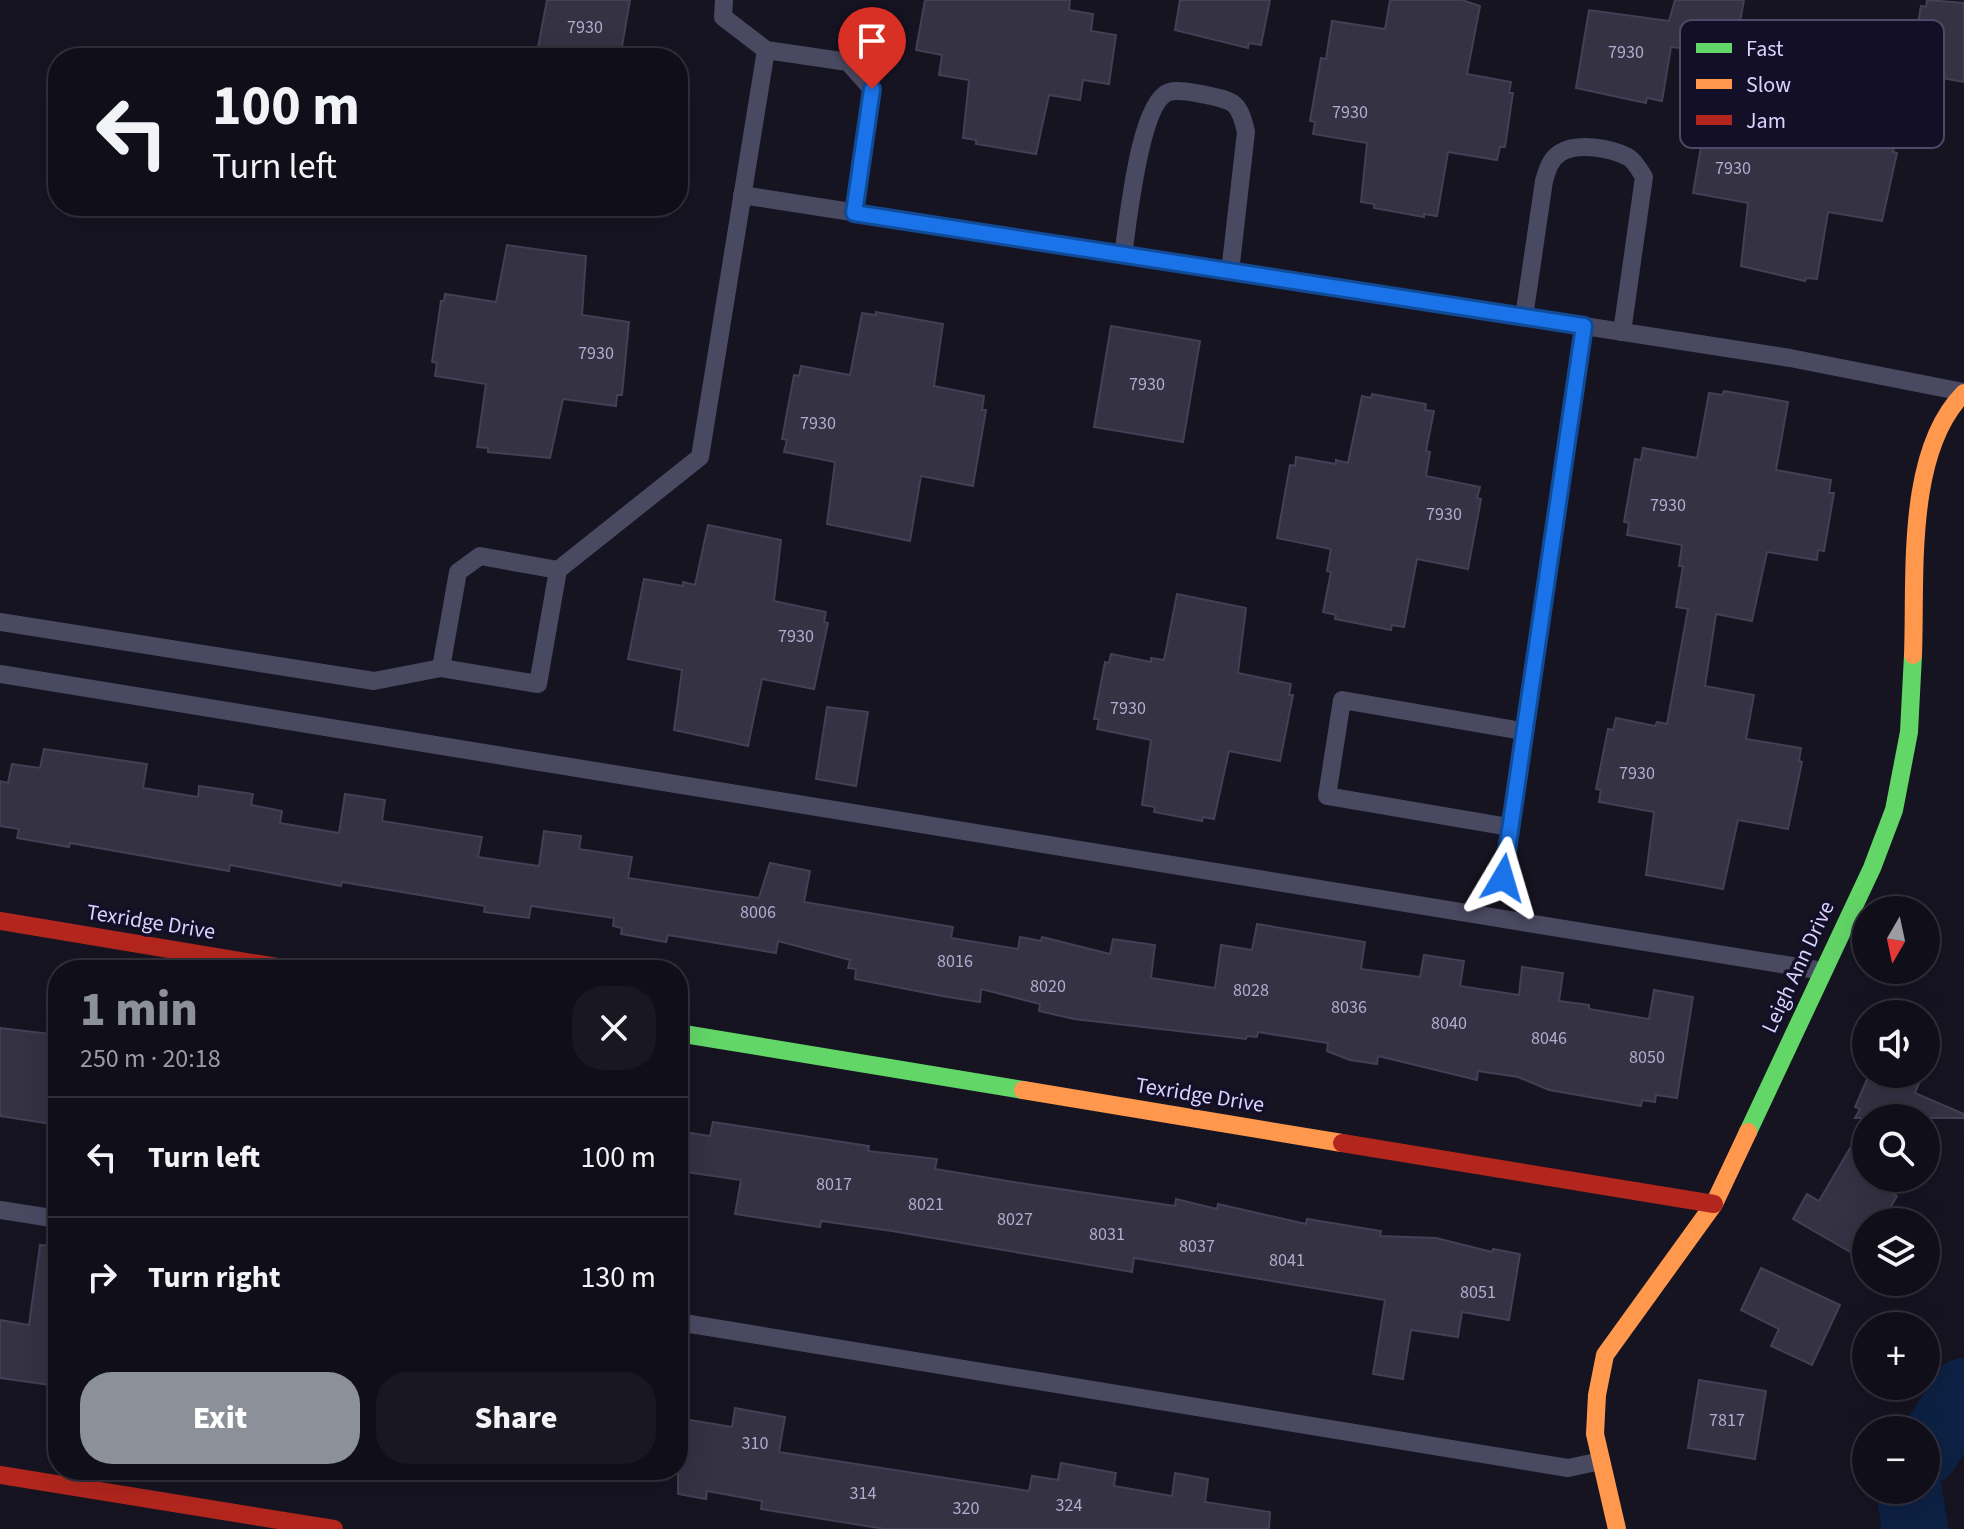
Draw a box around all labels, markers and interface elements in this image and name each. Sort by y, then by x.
pin [838,7,906,89]
house number: 7930 [567,15,603,40]
icon: arrive [850,19,894,63]
legend [1680,20,1944,148]
text: Fast [1746,33,1784,65]
house number: 7930 [1608,40,1644,65]
text: 100 m [212,67,360,146]
text: Slow [1746,69,1791,101]
icon: left [80,80,184,184]
house number: 7930 [1332,100,1368,125]
text: Jam [1746,105,1786,137]
text: Turn left [212,141,337,192]
house number: 7930 [1715,156,1751,181]
house number: 7930 [578,341,614,366]
house number: 7930 [1129,372,1165,397]
house number: 7930 [800,411,836,436]
house number: 7930 [1650,493,1686,518]
house number: 7930 [1426,502,1462,527]
house number: 7930 [778,624,814,649]
house number: 7930 [1110,696,1146,721]
house number: 7930 [1619,761,1655,786]
position arrow [1461,836,1545,920]
street label: Texridge Drive [84,896,218,948]
street label: Leigh Ann Drive [1753,896,1843,1038]
north arrow [1852,896,1940,984]
map controls [1852,896,1940,1504]
house number: 8006 [740,900,776,925]
house number: 8016 [937,949,973,974]
house number: 8020 [1030,974,1066,999]
text: 1 min [80,976,198,1044]
house number: 8028 [1233,978,1269,1003]
button: close [572,986,656,1070]
house number: 8036 [1331,995,1367,1020]
button: sound [1852,1000,1940,1088]
house number: 8040 [1431,1011,1467,1036]
house number: 8046 [1531,1026,1567,1051]
text: 250 m · 20:18 [80,1040,221,1077]
house number: 8050 [1629,1045,1665,1070]
street label: Texridge Drive [1133,1069,1267,1121]
button: search [1852,1104,1940,1192]
icon: left [80,1135,124,1179]
text: Turn left [148,1136,260,1179]
text: 100 m [580,1136,656,1179]
house number: 8017 [816,1172,852,1197]
house number: 8021 [908,1192,944,1217]
house number: 8027 [997,1207,1033,1232]
button: layers [1852,1208,1940,1296]
house number: 8031 [1089,1222,1125,1247]
house number: 8037 [1179,1234,1215,1259]
house number: 8041 [1269,1248,1305,1273]
icon: right [80,1255,124,1299]
text: Turn right [148,1256,280,1299]
text: 130 m [580,1256,656,1299]
house number: 8051 [1460,1280,1496,1305]
button: + [1852,1312,1940,1400]
button: Exit [80,1372,360,1464]
button: Share [376,1372,656,1464]
house number: 7817 [1709,1408,1745,1433]
button: − [1852,1416,1940,1504]
house number: 310 [742,1431,768,1456]
house number: 314 [850,1481,876,1506]
house number: 324 [1056,1493,1082,1518]
house number: 320 [953,1496,979,1521]

